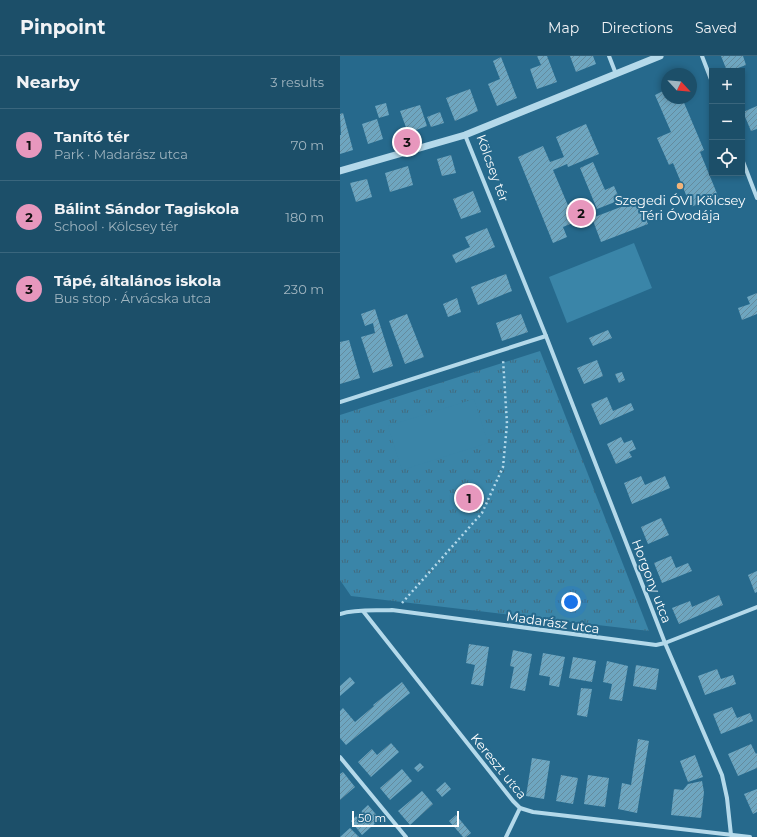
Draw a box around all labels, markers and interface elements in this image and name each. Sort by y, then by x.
text: Pinpoint [20,16,105,39]
text: Map [548,19,579,37]
text: Directions [601,19,673,37]
text: Saved [695,19,737,37]
north arrow [661,68,697,104]
map controls [709,68,745,176]
button: + [709,68,745,104]
text: Nearby [16,72,80,92]
text: 3 results [270,74,324,90]
button: − [709,104,745,140]
text: Tanító tér [54,127,130,146]
pin: 3 [394,127,420,157]
street label: Kölcsey tér [473,132,513,204]
text: 1 [26,137,32,153]
text: 70 m [291,137,324,153]
button: locate [709,140,745,176]
text: Park · Madarász utca [54,146,188,162]
marker: Szegedi ÓVI Kölcsey Téri Óvodája [675,181,685,191]
place label: Szegedi ÓVI Kölcsey Téri Óvodája [615,192,746,223]
pin: 2 [568,198,594,228]
text: Bálint Sándor Tagiskola [54,199,239,218]
text: 2 [25,209,33,225]
text: 180 m [285,209,324,225]
text: School · Kölcsey tér [54,218,178,234]
text: Tápé, általános iskola [54,271,221,290]
text: 3 [25,281,33,297]
text: 230 m [283,281,324,297]
text: Bus stop · Árvácska utca [54,290,211,306]
pin: 1 [456,483,482,513]
street label: Horgony utca [629,537,675,625]
your location [561,592,581,612]
street label: Madarász utca [505,608,601,636]
street label: Kereszt utca [468,730,530,802]
scale bar [352,809,459,828]
text: 50 m [358,811,386,825]

